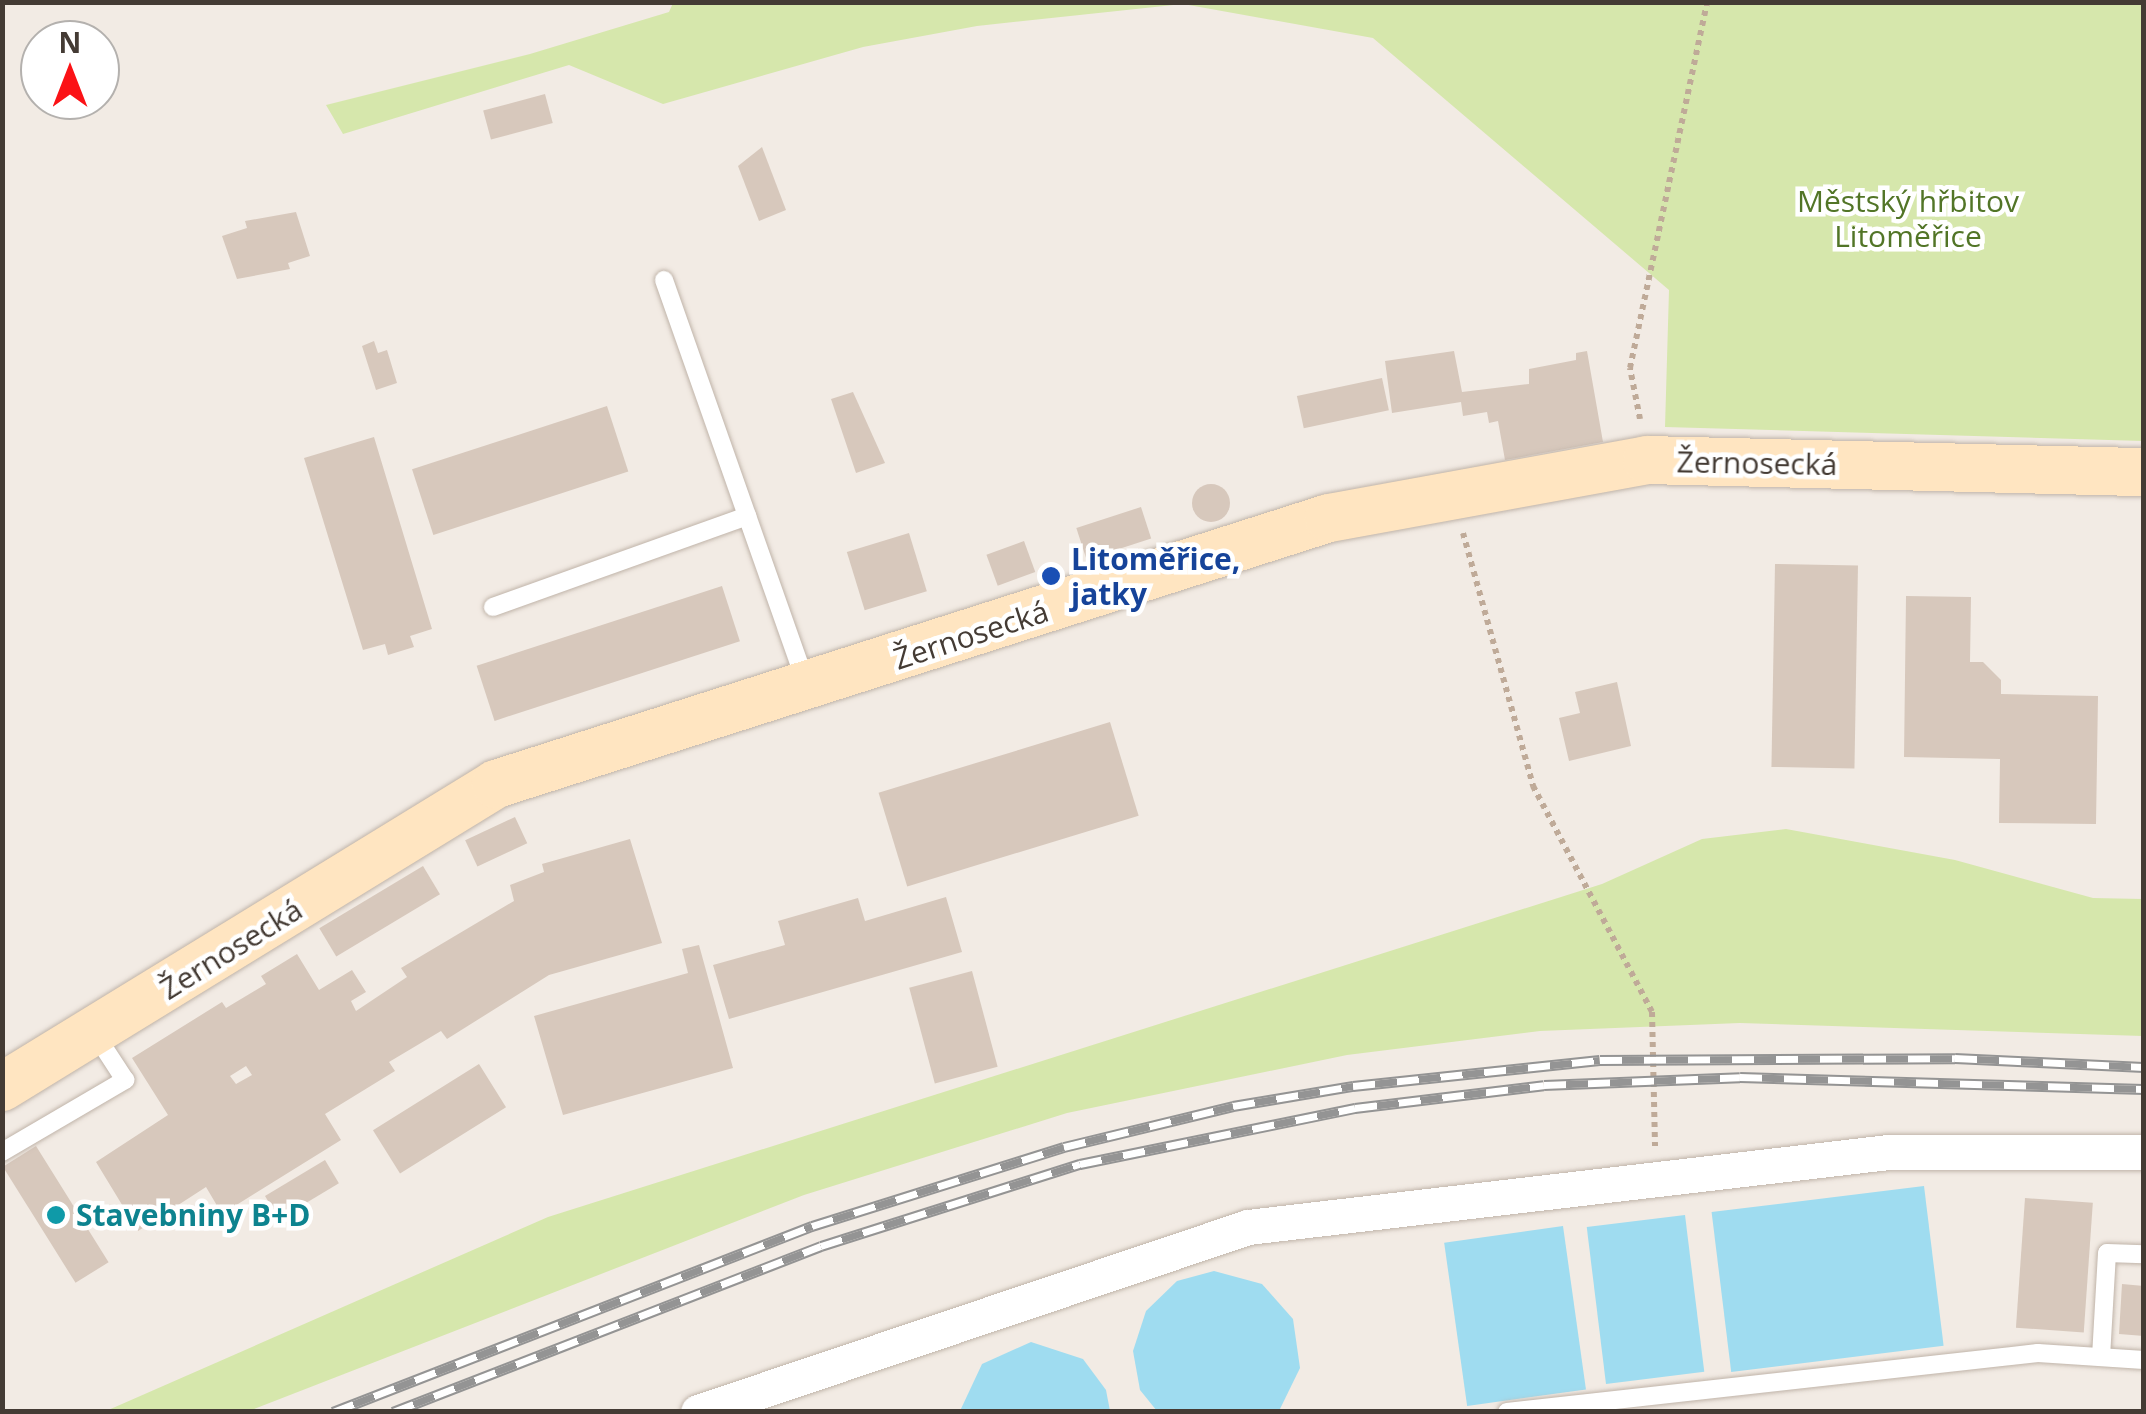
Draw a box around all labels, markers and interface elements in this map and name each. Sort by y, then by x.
north arrow [20,20,120,120]
text: N [59,23,81,61]
park label: Městský hřbitov Litoměřice [1797,183,2019,254]
street label: Žernosecká [1676,444,1838,482]
place label: Litoměřice, jatky [1071,541,1240,612]
marker: Litoměřice, jatky [1040,565,1062,587]
street label: Žernosecká [889,593,1053,677]
street label: Žernosecká [153,891,309,1007]
place label: Stavebniny B+D [76,1197,310,1233]
marker: Stavebniny B+D [45,1204,67,1226]

